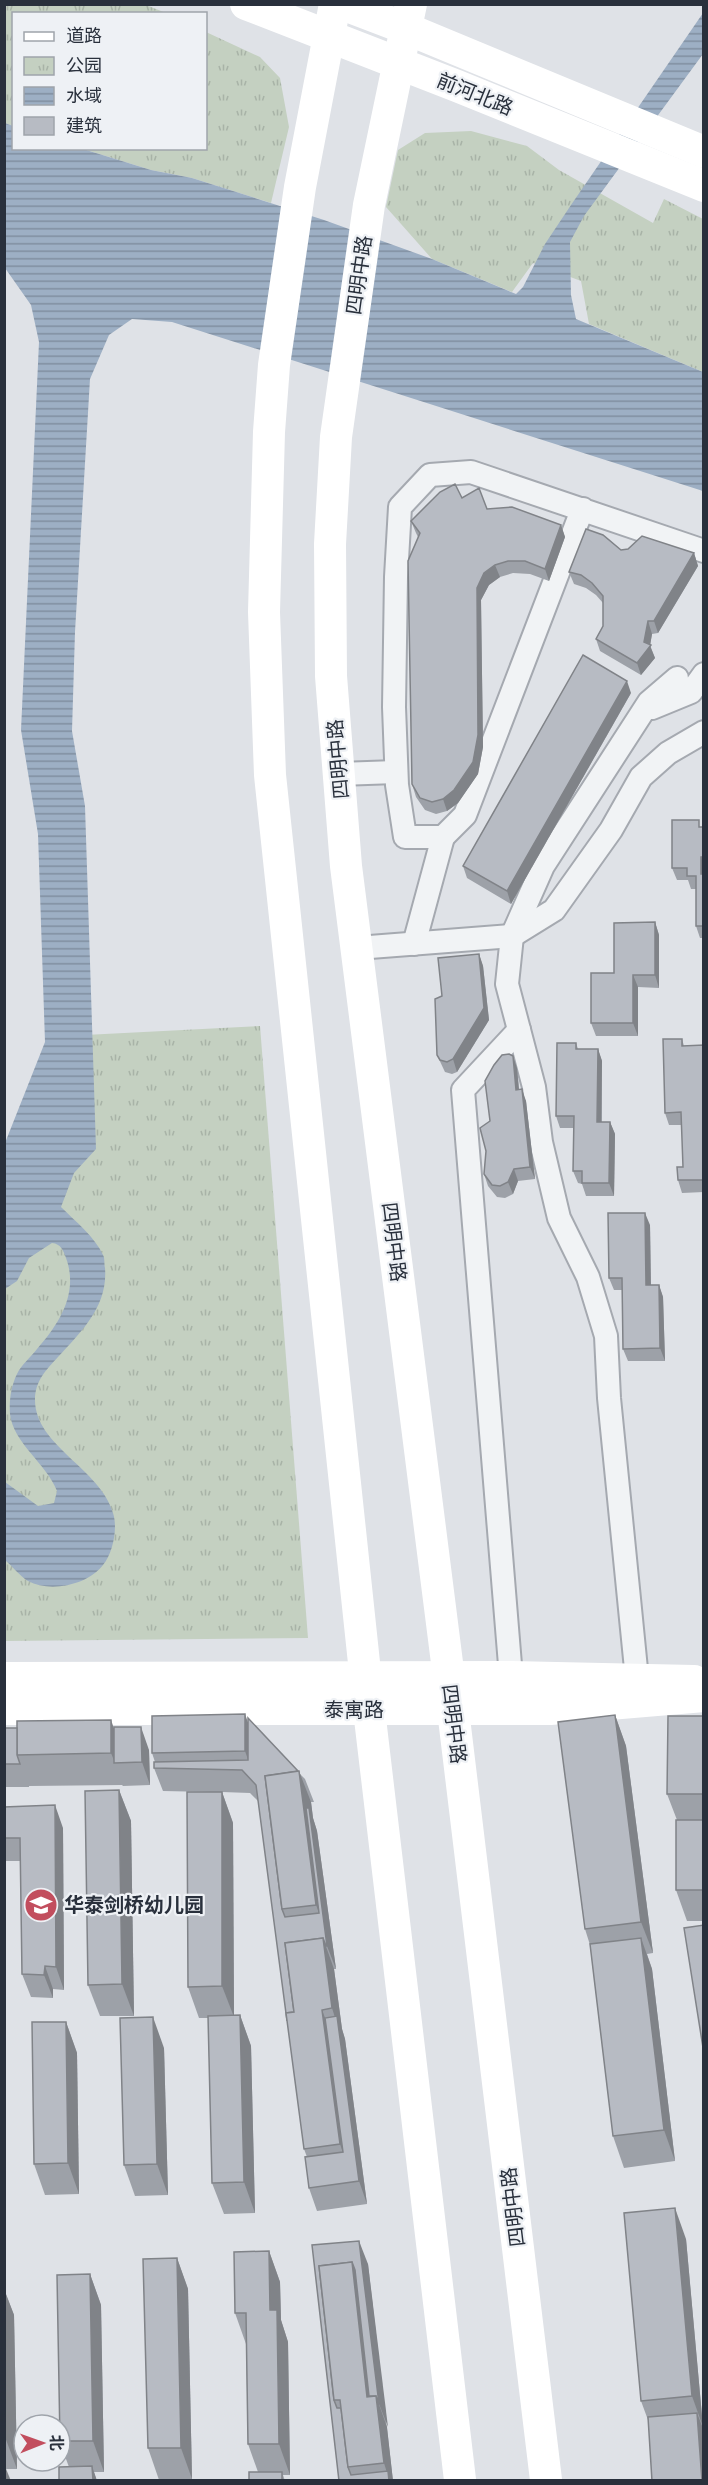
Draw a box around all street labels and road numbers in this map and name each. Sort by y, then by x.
street label: 前河北路 [432,69,516,123]
street label: 四明中路 [343,234,379,317]
street label: 四明中路 [324,718,356,800]
street label: 四明中路 [374,1201,410,1284]
street label: 四明中路 [434,1683,470,1766]
street label: 泰寓路 [324,1699,384,1725]
street label: 四明中路 [497,2165,533,2248]

